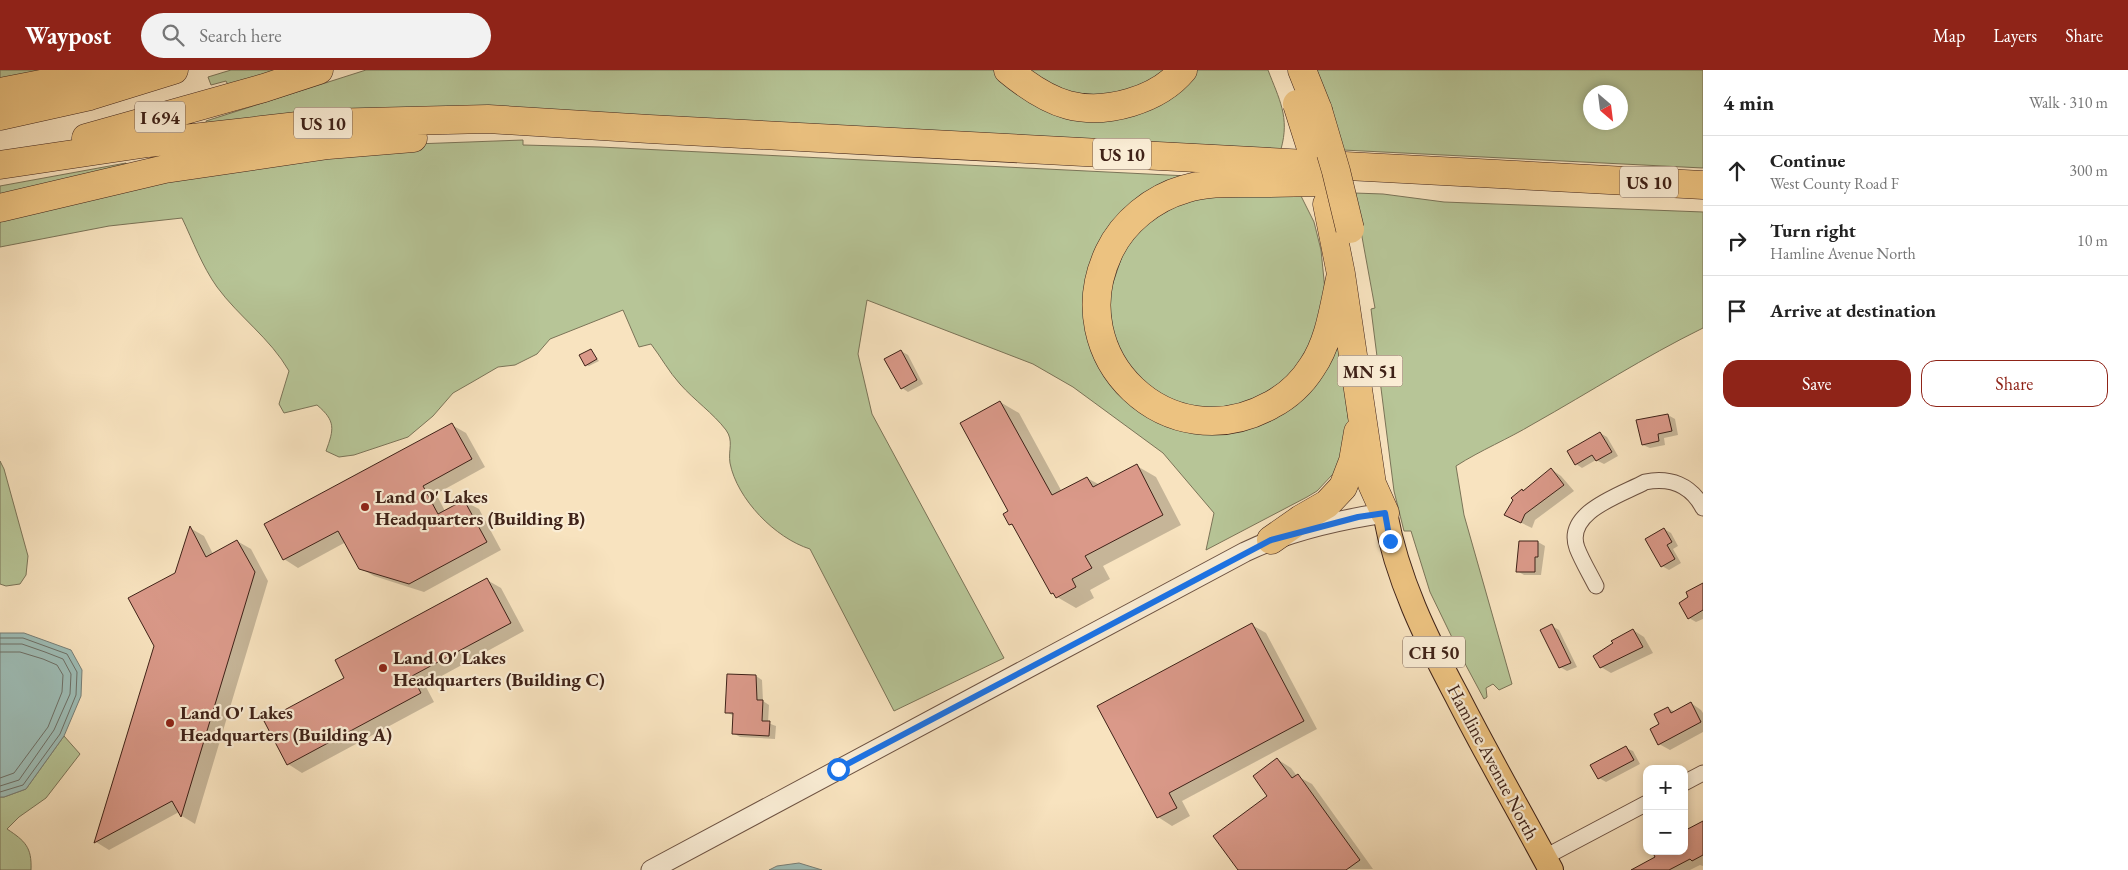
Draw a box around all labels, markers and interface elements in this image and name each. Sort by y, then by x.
search box [141,13,491,58]
text: Waypost [25,20,111,51]
icon: search [159,21,187,49]
text: Search here [199,23,282,48]
text: Map [1933,24,1965,47]
text: Layers [1993,24,2037,47]
text: Share [2065,24,2103,47]
north arrow [1583,85,1628,130]
text: 4 min [1723,89,1774,116]
text: Walk · 310 m [2029,92,2108,113]
road number: I 694 [135,102,185,132]
road number: US 10 [294,108,352,138]
road number: US 10 [1093,138,1151,170]
text: Continue [1770,148,1845,173]
icon: ahead [1723,157,1751,185]
text: 300 m [2069,160,2108,181]
road number: US 10 [1620,166,1678,198]
text: West County Road F [1770,173,1899,194]
text: Turn right [1770,218,1856,243]
icon: right [1723,227,1751,255]
text: 10 m [2077,230,2108,251]
text: Hamline Avenue North [1770,243,1916,264]
icon: arrive [1723,297,1751,325]
text: Arrive at destination [1770,298,1936,323]
road number: MN 51 [1338,356,1402,386]
button: Save [1723,360,1911,407]
button: Share [1921,360,2108,407]
place label: Land O' Lakes Headquarters (Building B) [375,484,585,531]
marker: Land O' Lakes Headquarters (Building B) [359,501,371,513]
route end [1379,530,1402,553]
road number: CH 50 [1403,636,1465,668]
place label: Land O' Lakes Headquarters (Building C) [393,645,605,692]
marker: Land O' Lakes Headquarters (Building C) [377,662,389,674]
street label: Hamline Avenue North [1441,680,1545,844]
place label: Land O' Lakes Headquarters (Building A) [180,700,392,747]
marker: Land O' Lakes Headquarters (Building A) [164,717,176,729]
route start [827,758,850,781]
map controls [1643,765,1688,855]
button: + [1643,765,1688,810]
button: − [1643,810,1688,855]

